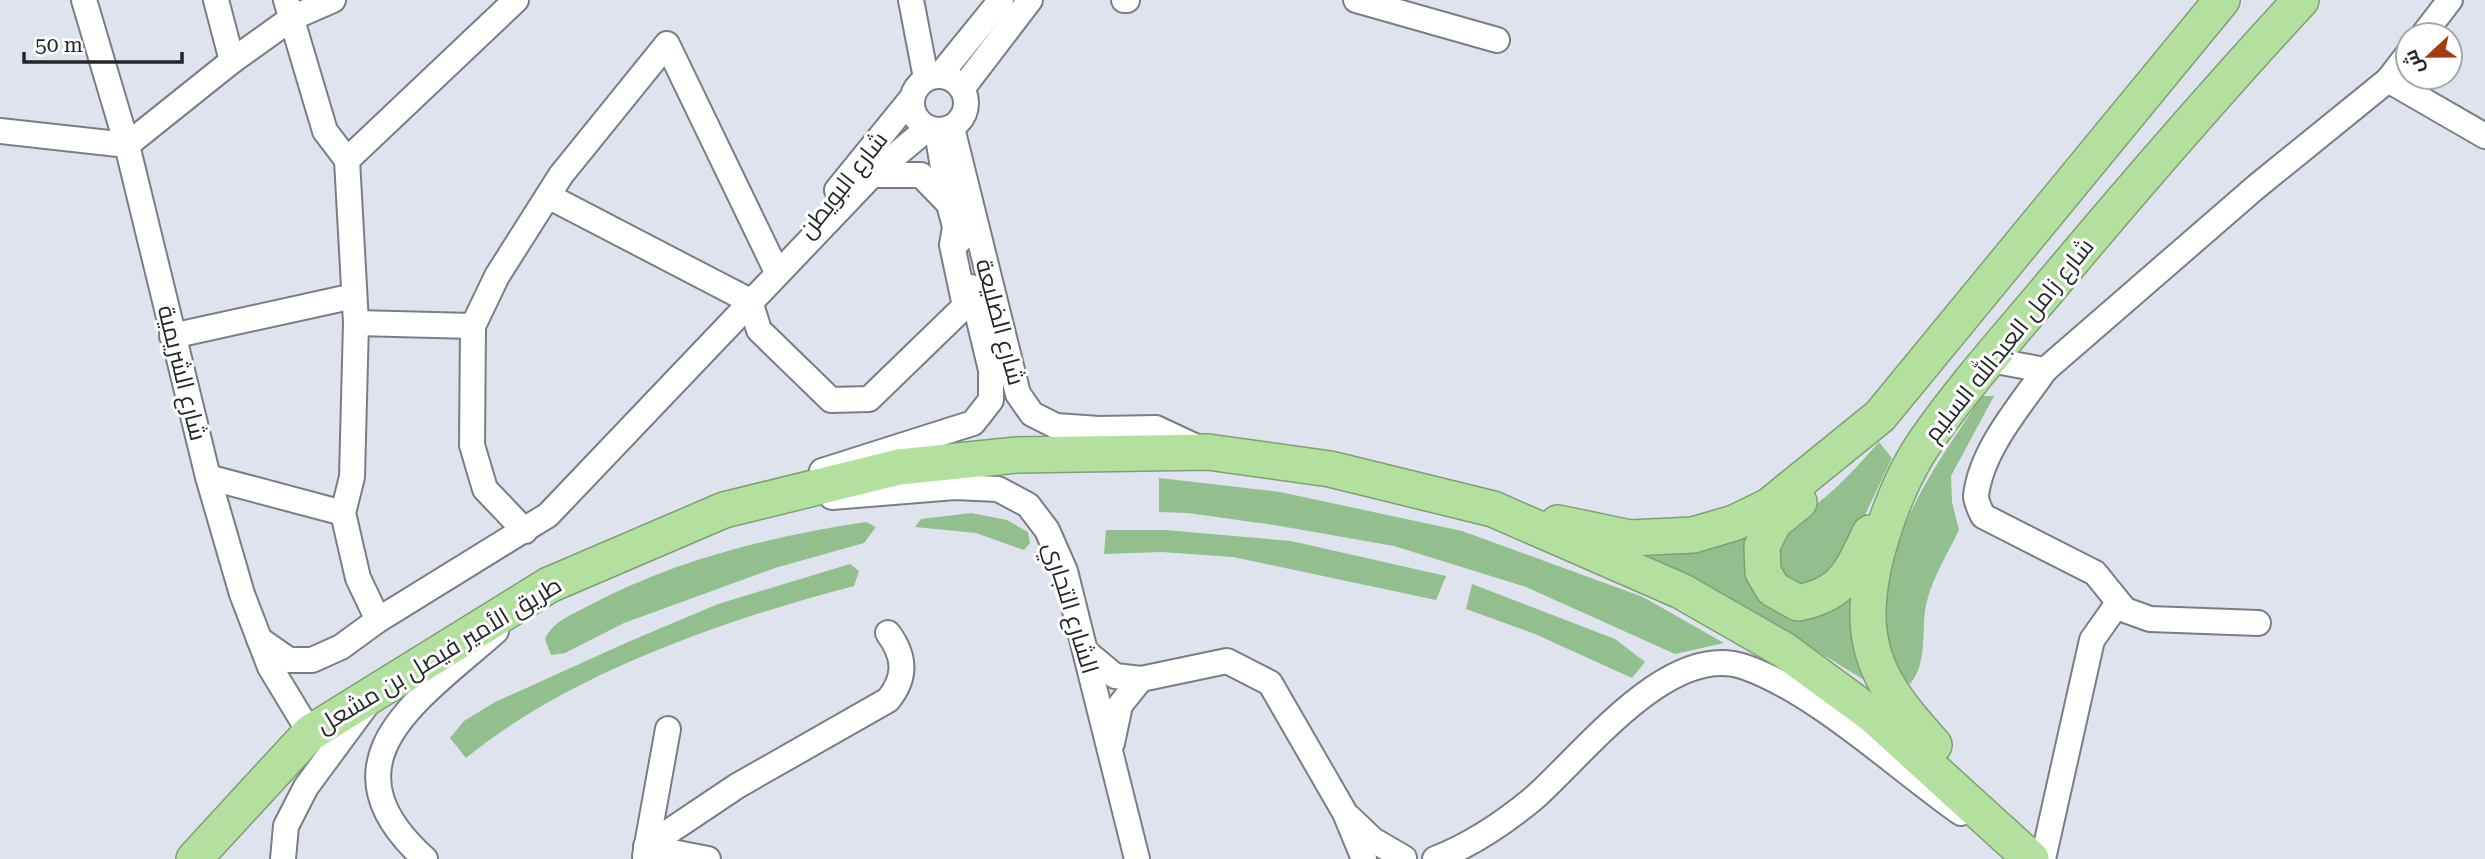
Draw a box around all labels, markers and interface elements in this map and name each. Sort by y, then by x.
scale bar [24,21,182,65]
north arrow [2394,21,2464,91]
text: 50 m [35,33,83,57]
text: ش [2398,47,2429,78]
street label: شارع البويطن [793,126,895,245]
street label: شارع زامل العبدالله السليم [1917,231,2101,449]
street label: شارع الضليعة [968,256,1030,389]
street label: شارع الشريمية [150,302,212,444]
street label: الشارع التجاري [1034,539,1104,678]
street label: طريق الأمير فيصل بن مشعل [311,571,567,740]

